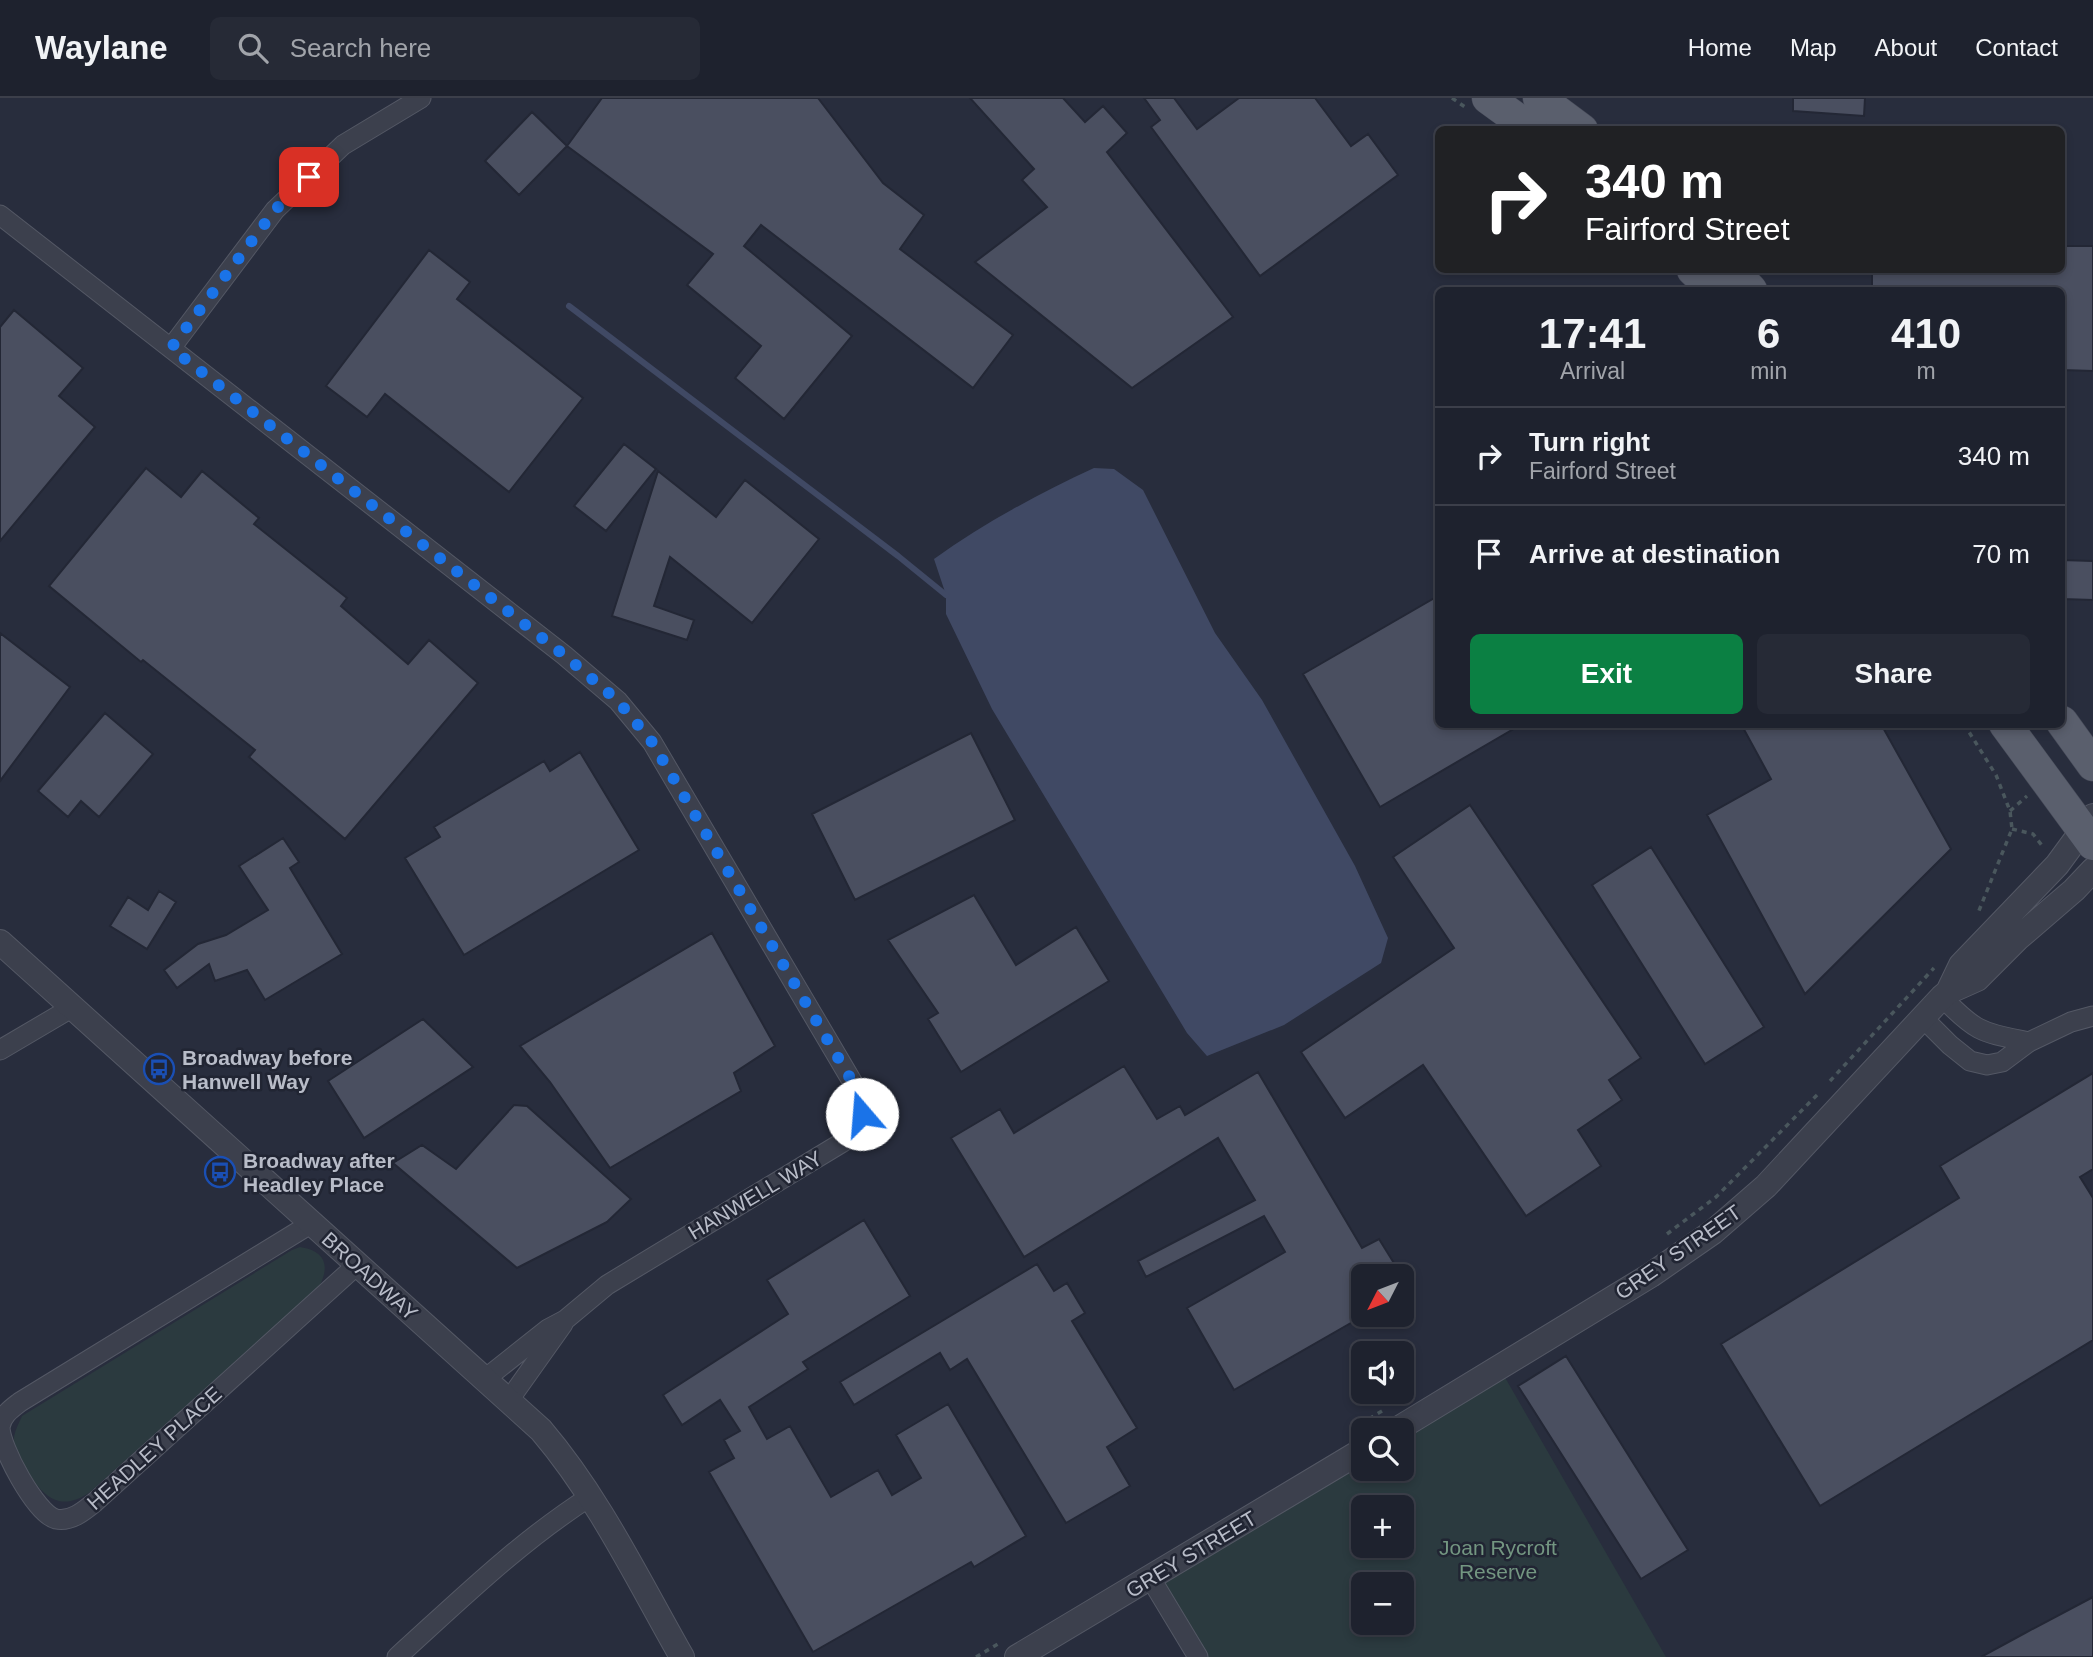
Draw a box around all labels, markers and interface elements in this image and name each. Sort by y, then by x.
search box [210,17,700,80]
text: Waylane [35,29,168,66]
icon: search [234,29,272,67]
text: Search here [290,33,431,63]
text: Home [1688,34,1752,61]
text: Map [1790,34,1837,61]
text: About [1875,34,1937,61]
text: Contact [1975,34,2058,61]
pin [279,147,339,207]
icon: right [1470,154,1561,245]
text: 340 m [1585,154,1724,208]
icon: arrive [290,158,328,196]
text: Fairford Street [1585,211,1790,247]
text: 17:41 [1539,310,1646,357]
text: 6 [1757,310,1780,357]
text: 410 [1891,310,1961,357]
text: Arrival [1560,358,1625,384]
text: min [1750,358,1787,384]
text: m [1917,358,1936,384]
text: Turn right [1529,427,1650,457]
icon: right [1470,437,1508,475]
text: 340 m [1958,441,2030,471]
text: Fairford Street [1529,458,1676,484]
icon: arrive [1470,535,1508,573]
text: Arrive at destination [1529,539,1780,569]
text: 70 m [1972,539,2030,569]
button: Exit [1470,634,1743,714]
button: Share [1757,634,2030,714]
place label: Broadway before Hanwell Way [182,1046,352,1093]
bus stop icon: Broadway before Hanwell Way [142,1052,176,1086]
position arrow [825,1077,899,1151]
street label: HANWELL WAY [684,1146,826,1244]
place label: Broadway after Headley Place [243,1149,395,1196]
bus stop icon: Broadway after Headley Place [203,1155,237,1189]
street label: GREY STREET [1611,1200,1745,1304]
street label: BROADWAY [318,1227,422,1325]
north arrow [1351,1264,1414,1326]
map controls [1351,1264,1414,1635]
button: sound [1351,1341,1414,1404]
street label: HEADLEY PLACE [82,1382,226,1514]
button: search [1351,1418,1414,1481]
button: + [1351,1495,1414,1558]
street label: GREY STREET [1122,1506,1260,1602]
park label: Joan Rycroft Reserve [1439,1536,1557,1583]
button: − [1351,1572,1414,1635]

